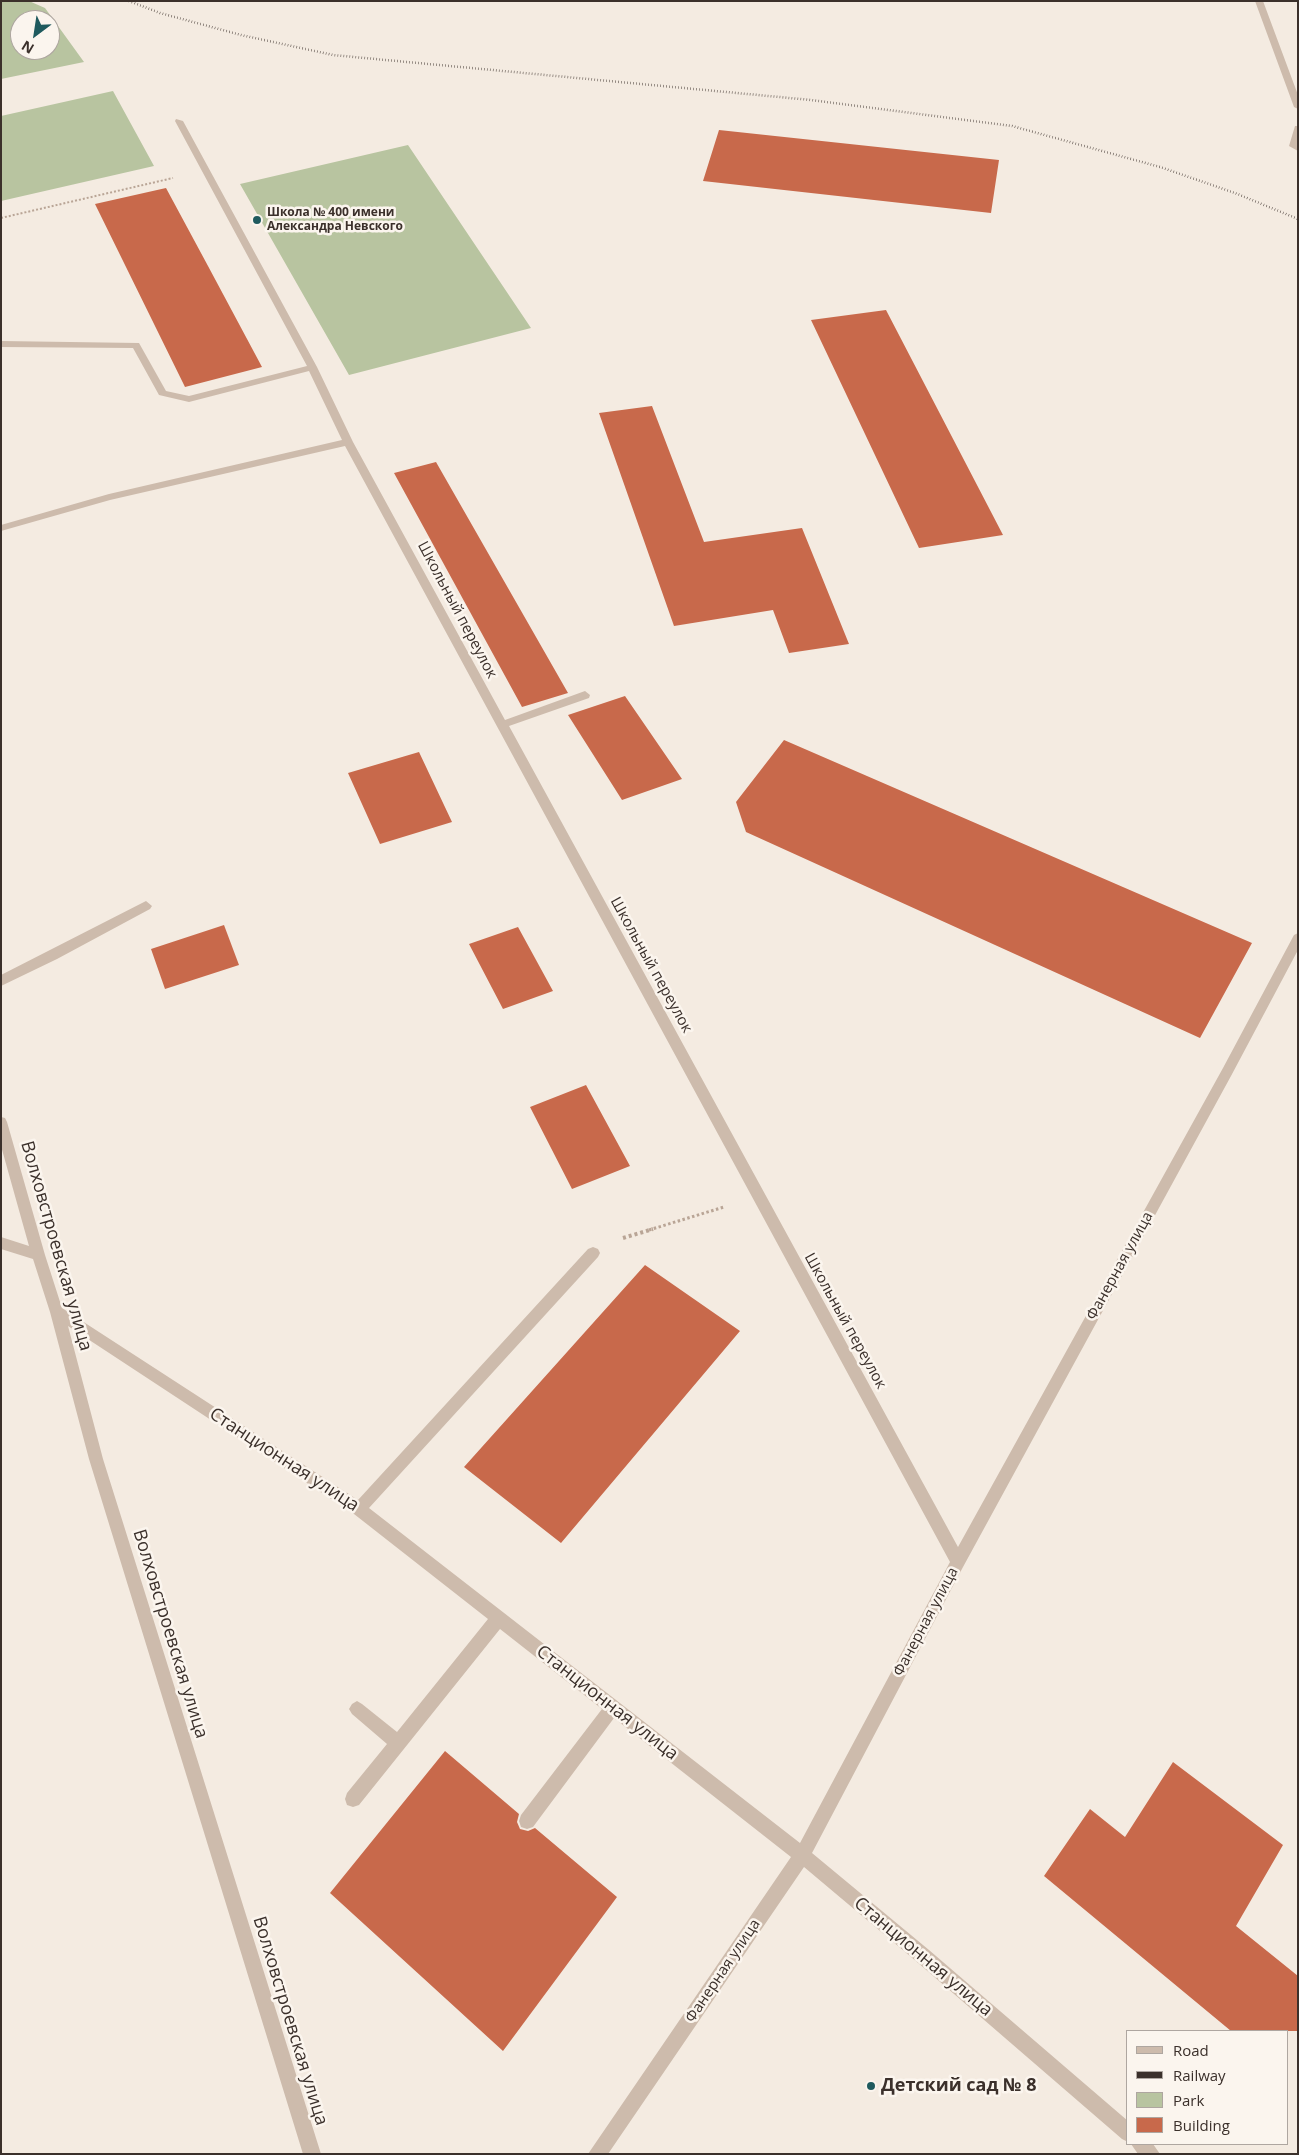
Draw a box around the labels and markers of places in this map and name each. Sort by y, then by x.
place label: Школа № 400 имени Александра Невского [267,206,403,234]
marker: Школа № 400 имени Александра Невского [251,214,263,226]
place label: Детский сад № 8 [881,2075,1037,2097]
marker: Детский сад № 8 [865,2080,877,2092]

